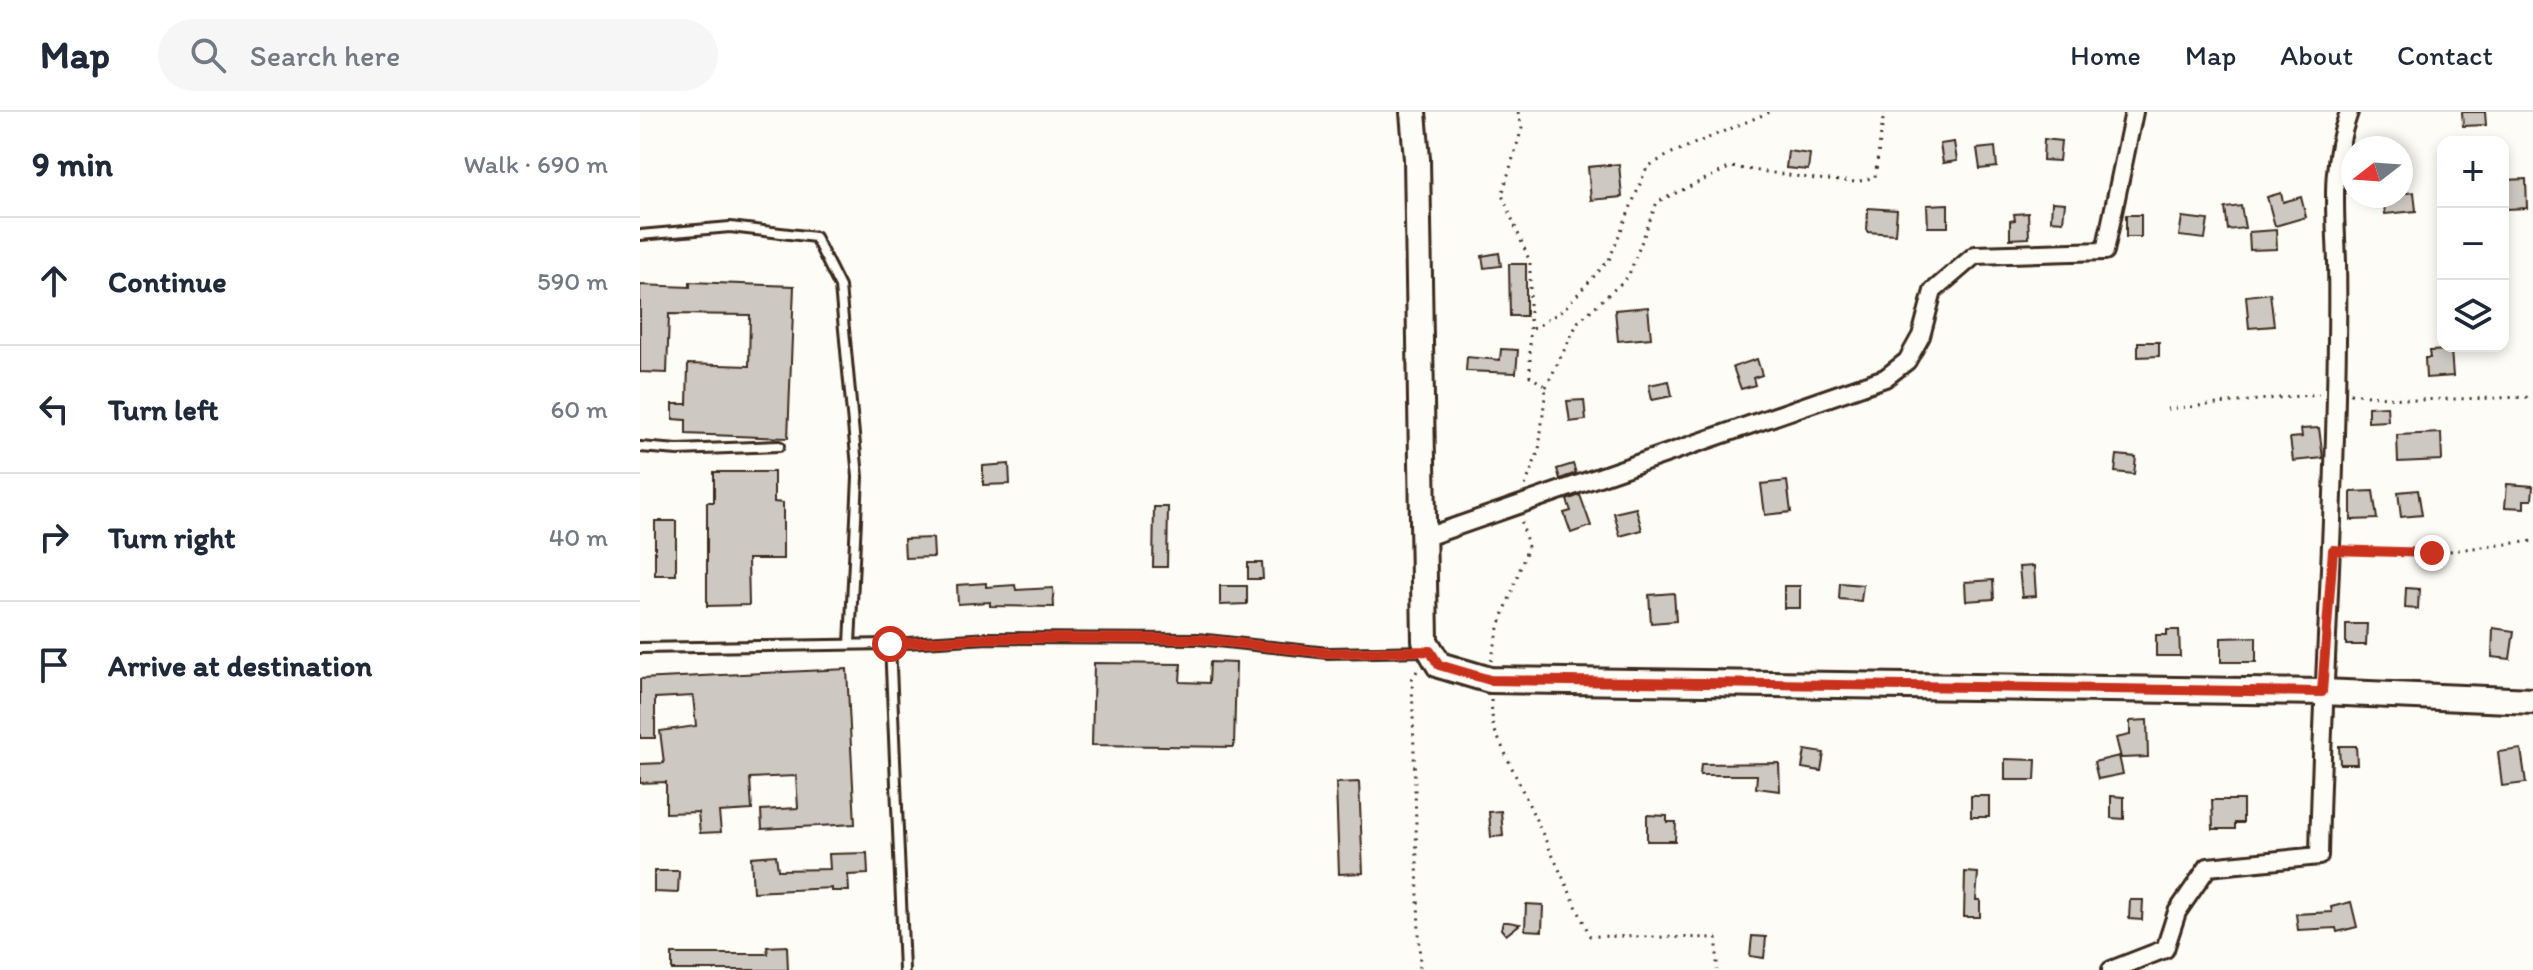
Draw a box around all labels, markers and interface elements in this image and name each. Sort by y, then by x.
search box [158,19,718,91]
text: Map [40,32,110,78]
icon: search [186,33,230,77]
text: Search here [250,37,400,74]
text: Home [2070,38,2141,72]
text: Map [2185,38,2236,72]
text: About [2280,38,2353,72]
text: Contact [2397,38,2493,72]
north arrow [2341,136,2413,208]
map controls [2437,136,2509,352]
button: + [2437,136,2509,208]
text: 9 min [32,144,113,185]
text: Walk · 690 m [464,148,608,180]
button: − [2437,208,2509,280]
icon: ahead [32,259,76,303]
text: Continue [108,263,227,300]
text: 590 m [537,265,608,297]
button: layers [2437,280,2509,352]
icon: left [32,387,76,431]
text: Turn left [108,391,219,428]
text: 60 m [551,393,608,425]
icon: right [32,515,76,559]
text: Turn right [108,519,236,556]
text: 40 m [549,521,608,553]
route end [2414,535,2450,571]
route start [872,626,908,662]
icon: arrive [32,643,76,687]
text: Arrive at destination [108,647,372,684]

